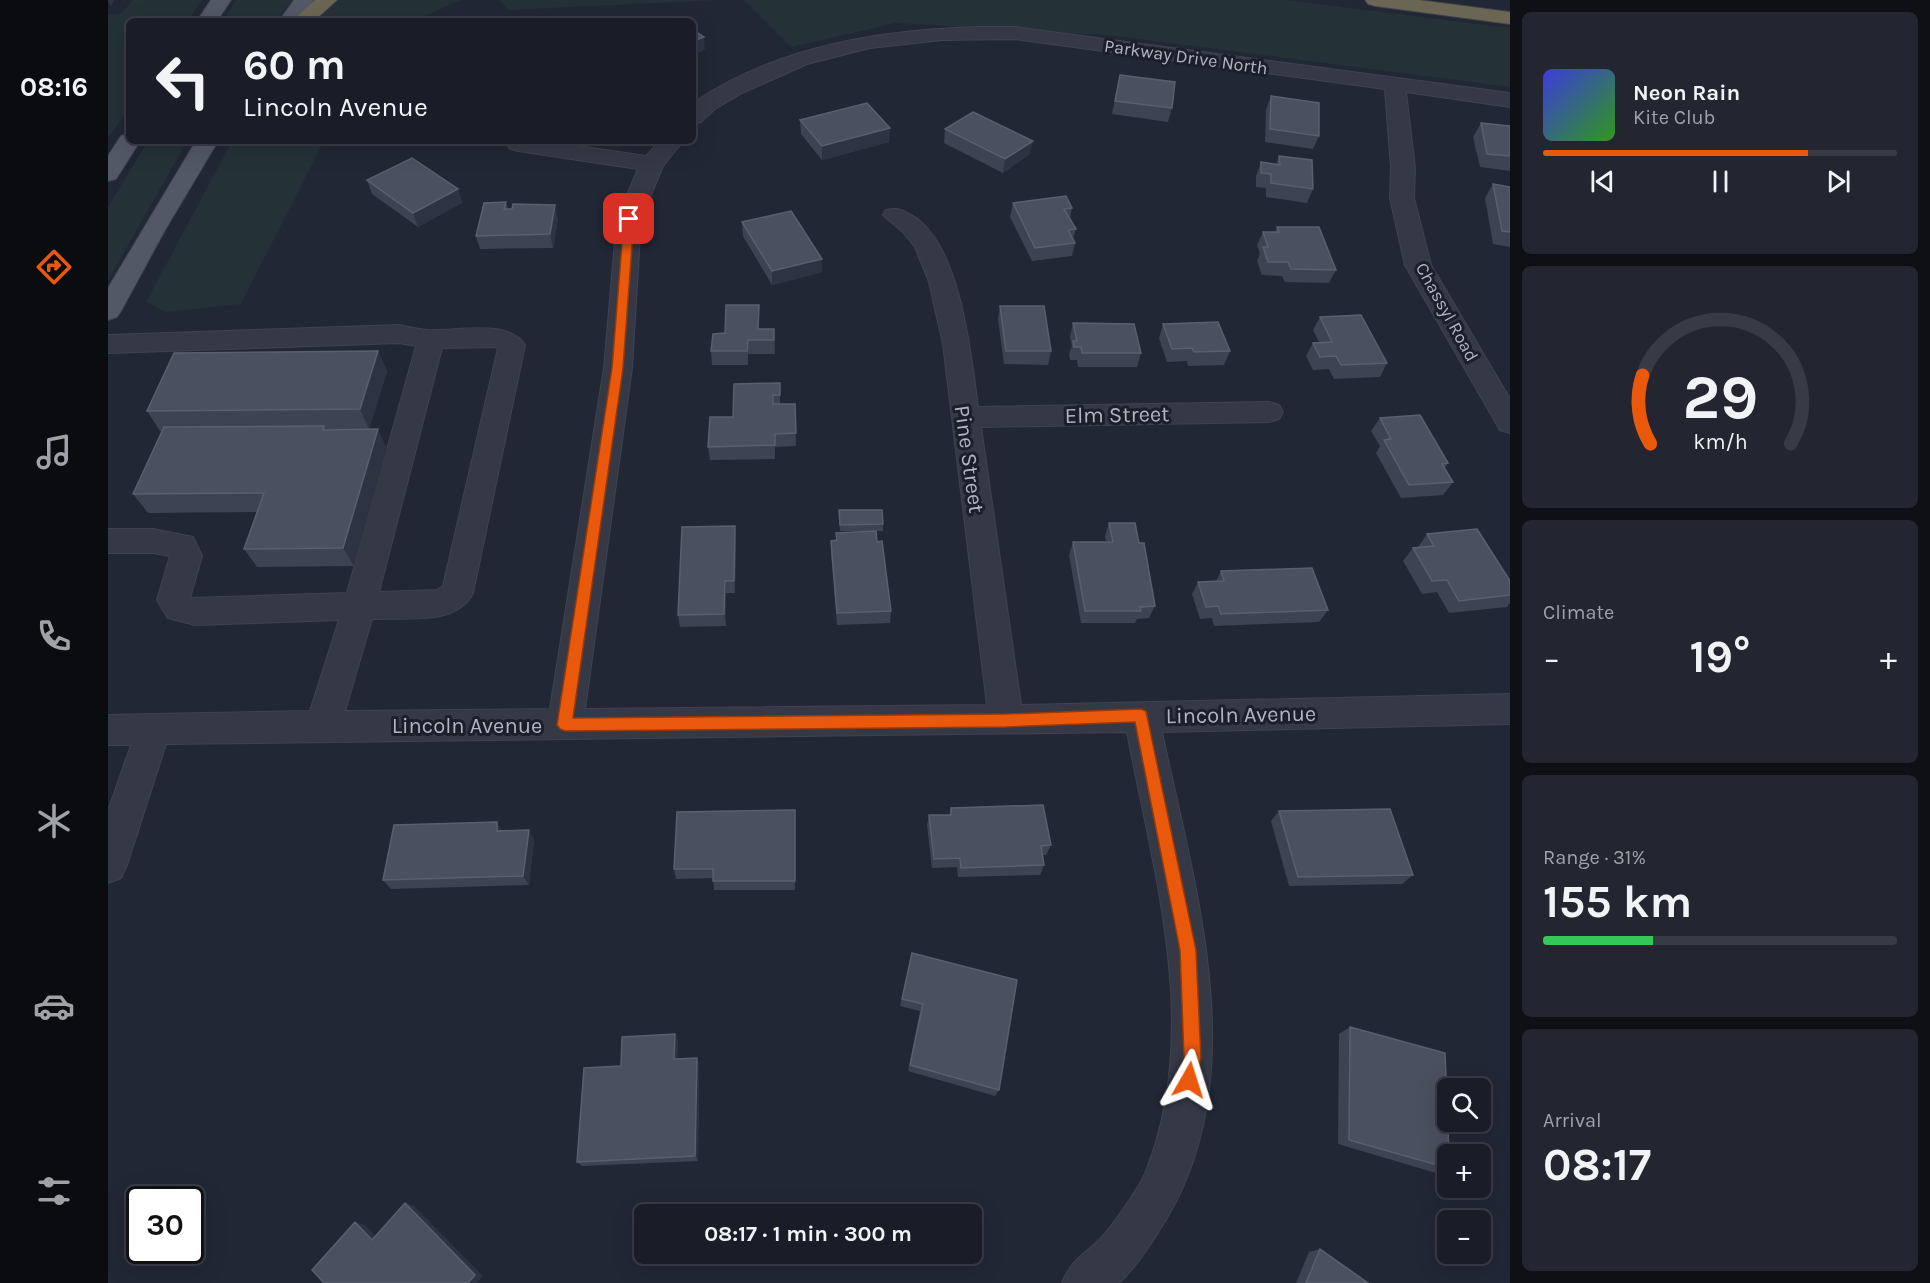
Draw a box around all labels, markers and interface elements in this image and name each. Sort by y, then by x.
street label: Parkway Drive North [1103,35,1269,79]
text: 60 m [243,40,346,90]
icon: left [144,42,222,120]
text: 08:16 [20,71,88,103]
text: Neon Rain [1633,80,1740,106]
text: Lincoln Avenue [243,91,428,123]
text: Kite Club [1633,106,1715,129]
icon: previous [1586,165,1619,198]
icon: pause [1704,165,1737,198]
icon: next [1822,165,1855,198]
pin [603,193,654,244]
icon: arrive [612,202,645,235]
icon: directions [33,246,75,288]
street label: Chassyl Road [1411,259,1483,365]
text: 29 [1682,361,1758,434]
street label: Elm Street [1064,401,1170,429]
street label: Pine Street [949,403,989,515]
text: km/h [1693,430,1747,455]
icon: music [33,431,75,473]
text: Climate [1543,601,1614,624]
icon: phone [33,615,75,657]
text: 19° [1690,631,1750,683]
text: − [1543,639,1560,677]
text: + [1880,639,1897,677]
street label: Lincoln Avenue [1166,701,1317,729]
street label: Lincoln Avenue [392,713,542,739]
icon: climate [33,800,75,842]
text: Range · 31% [1543,846,1646,869]
text: 155 km [1543,876,1692,928]
icon: car [33,985,75,1027]
position arrow [1157,1048,1221,1112]
map controls [1437,1078,1491,1264]
button: search [1437,1078,1491,1132]
text: Arrival [1543,1109,1602,1132]
text: 08:17 [1543,1139,1651,1191]
button: + [1437,1144,1491,1198]
icon: filters [33,1170,75,1212]
speed limit sign: 30 [126,1186,204,1264]
button: − [1437,1210,1491,1264]
text: 08:17 · 1 min · 300 m [704,1221,912,1247]

